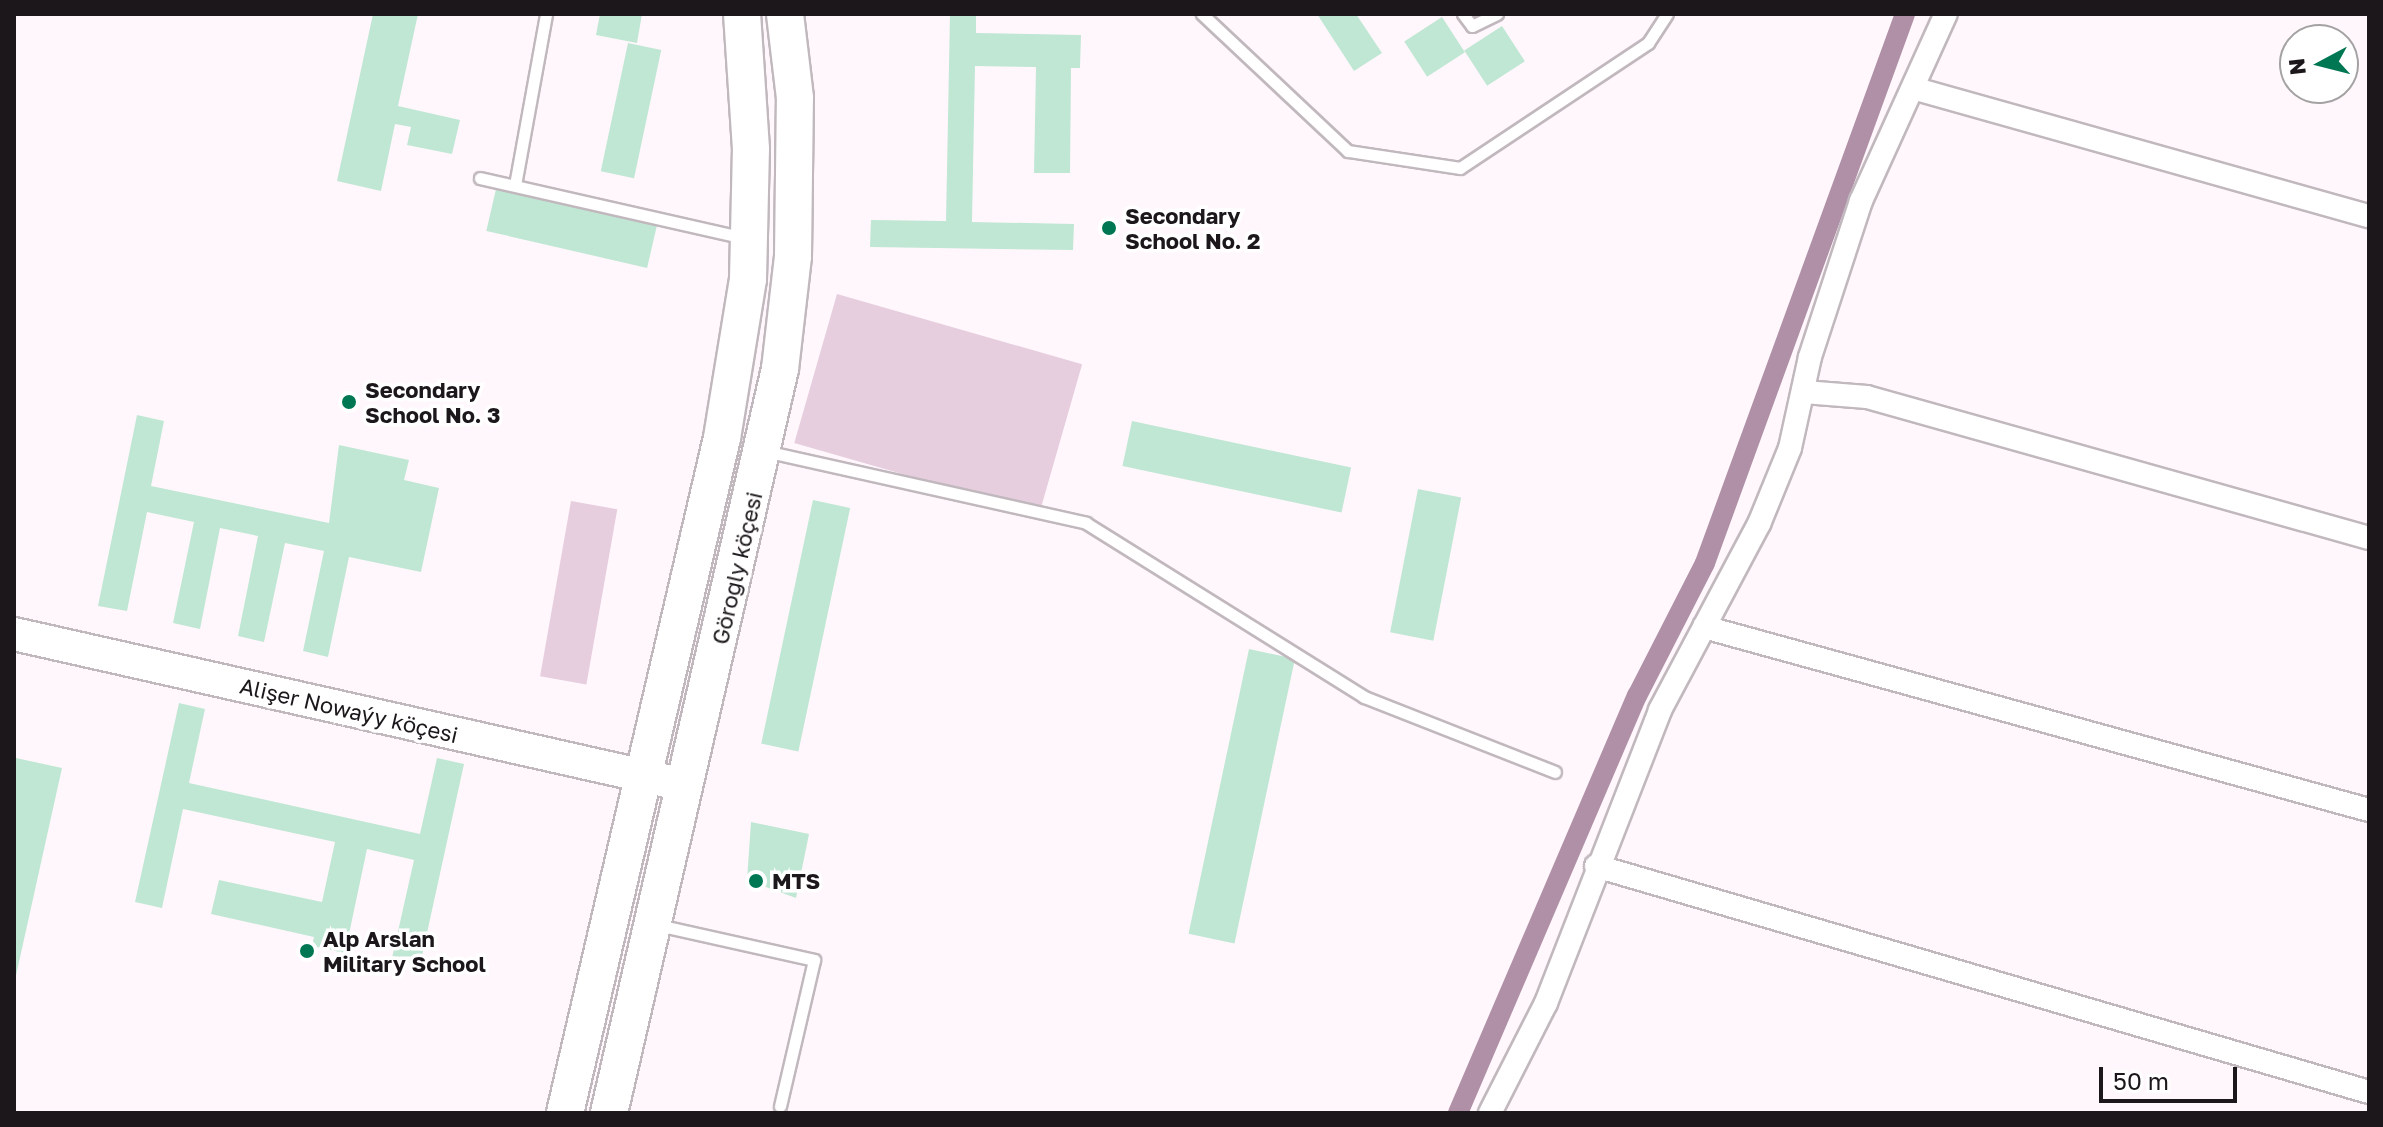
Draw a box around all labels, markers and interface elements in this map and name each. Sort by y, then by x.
north arrow [2279,24,2359,104]
text: N [2282,57,2311,77]
place label: Secondary School No. 2 [1125,202,1260,254]
marker: Secondary School No. 2 [1100,219,1118,237]
place label: Secondary School No. 3 [365,376,500,428]
marker: Secondary School No. 3 [340,393,358,411]
street label: Görogly köçesi [707,489,767,647]
street label: Alişer Nowaýy köçesi [237,672,461,748]
place label: MTS [772,868,820,894]
marker: MTS [747,872,765,890]
place label: Alp Arslan Military School [323,925,486,976]
marker: Alp Arslan Military School [298,942,316,960]
scale bar [2103,1051,2241,1101]
text: 50 m [2113,1066,2169,1095]

